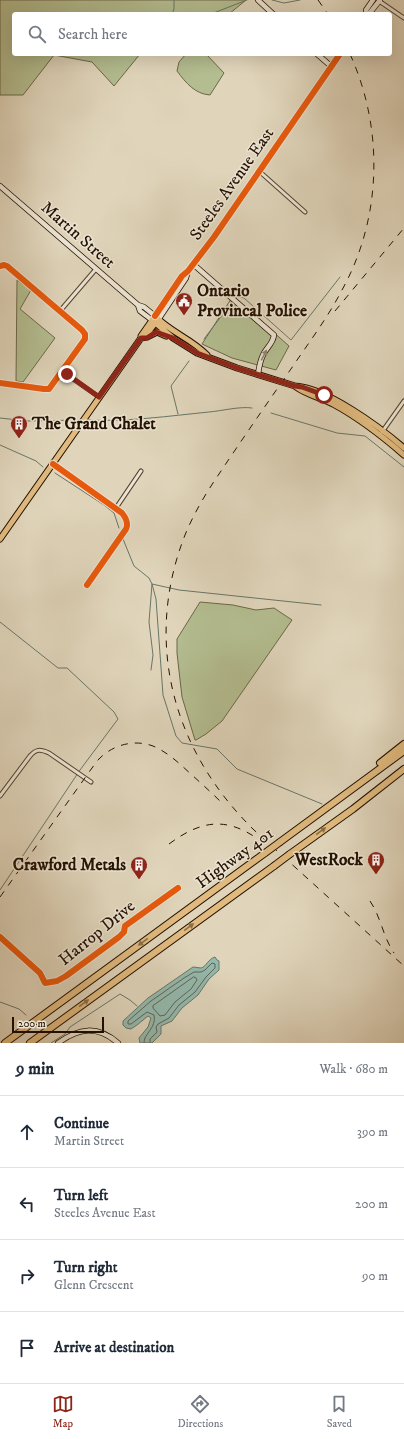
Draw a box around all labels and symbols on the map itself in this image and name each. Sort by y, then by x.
street label: Steeles Avenue East [185,123,279,245]
street label: Martin Street [36,197,120,274]
place label: Ontario Provincal Police [197,280,307,322]
public building icon: Ontario Provincal Police [174,291,194,316]
one-way arrow [260,349,267,361]
route end [58,365,76,383]
route start [315,386,333,404]
place label: The Grand Chalet [31,413,156,435]
building icon: The Grand Chalet [9,414,29,439]
street label: Highway 401 [192,822,278,894]
one-way arrow [316,827,327,835]
place label: WestRock [294,849,364,871]
building icon: WestRock [366,850,386,875]
place label: Crawford Metals [13,854,126,876]
building icon: Crawford Metals [129,855,149,880]
street label: Harrop Drive [54,895,140,971]
one-way arrow [184,923,195,931]
one-way arrow [138,938,148,946]
one-way arrow [79,1000,89,1008]
scale bar [12,1015,104,1034]

